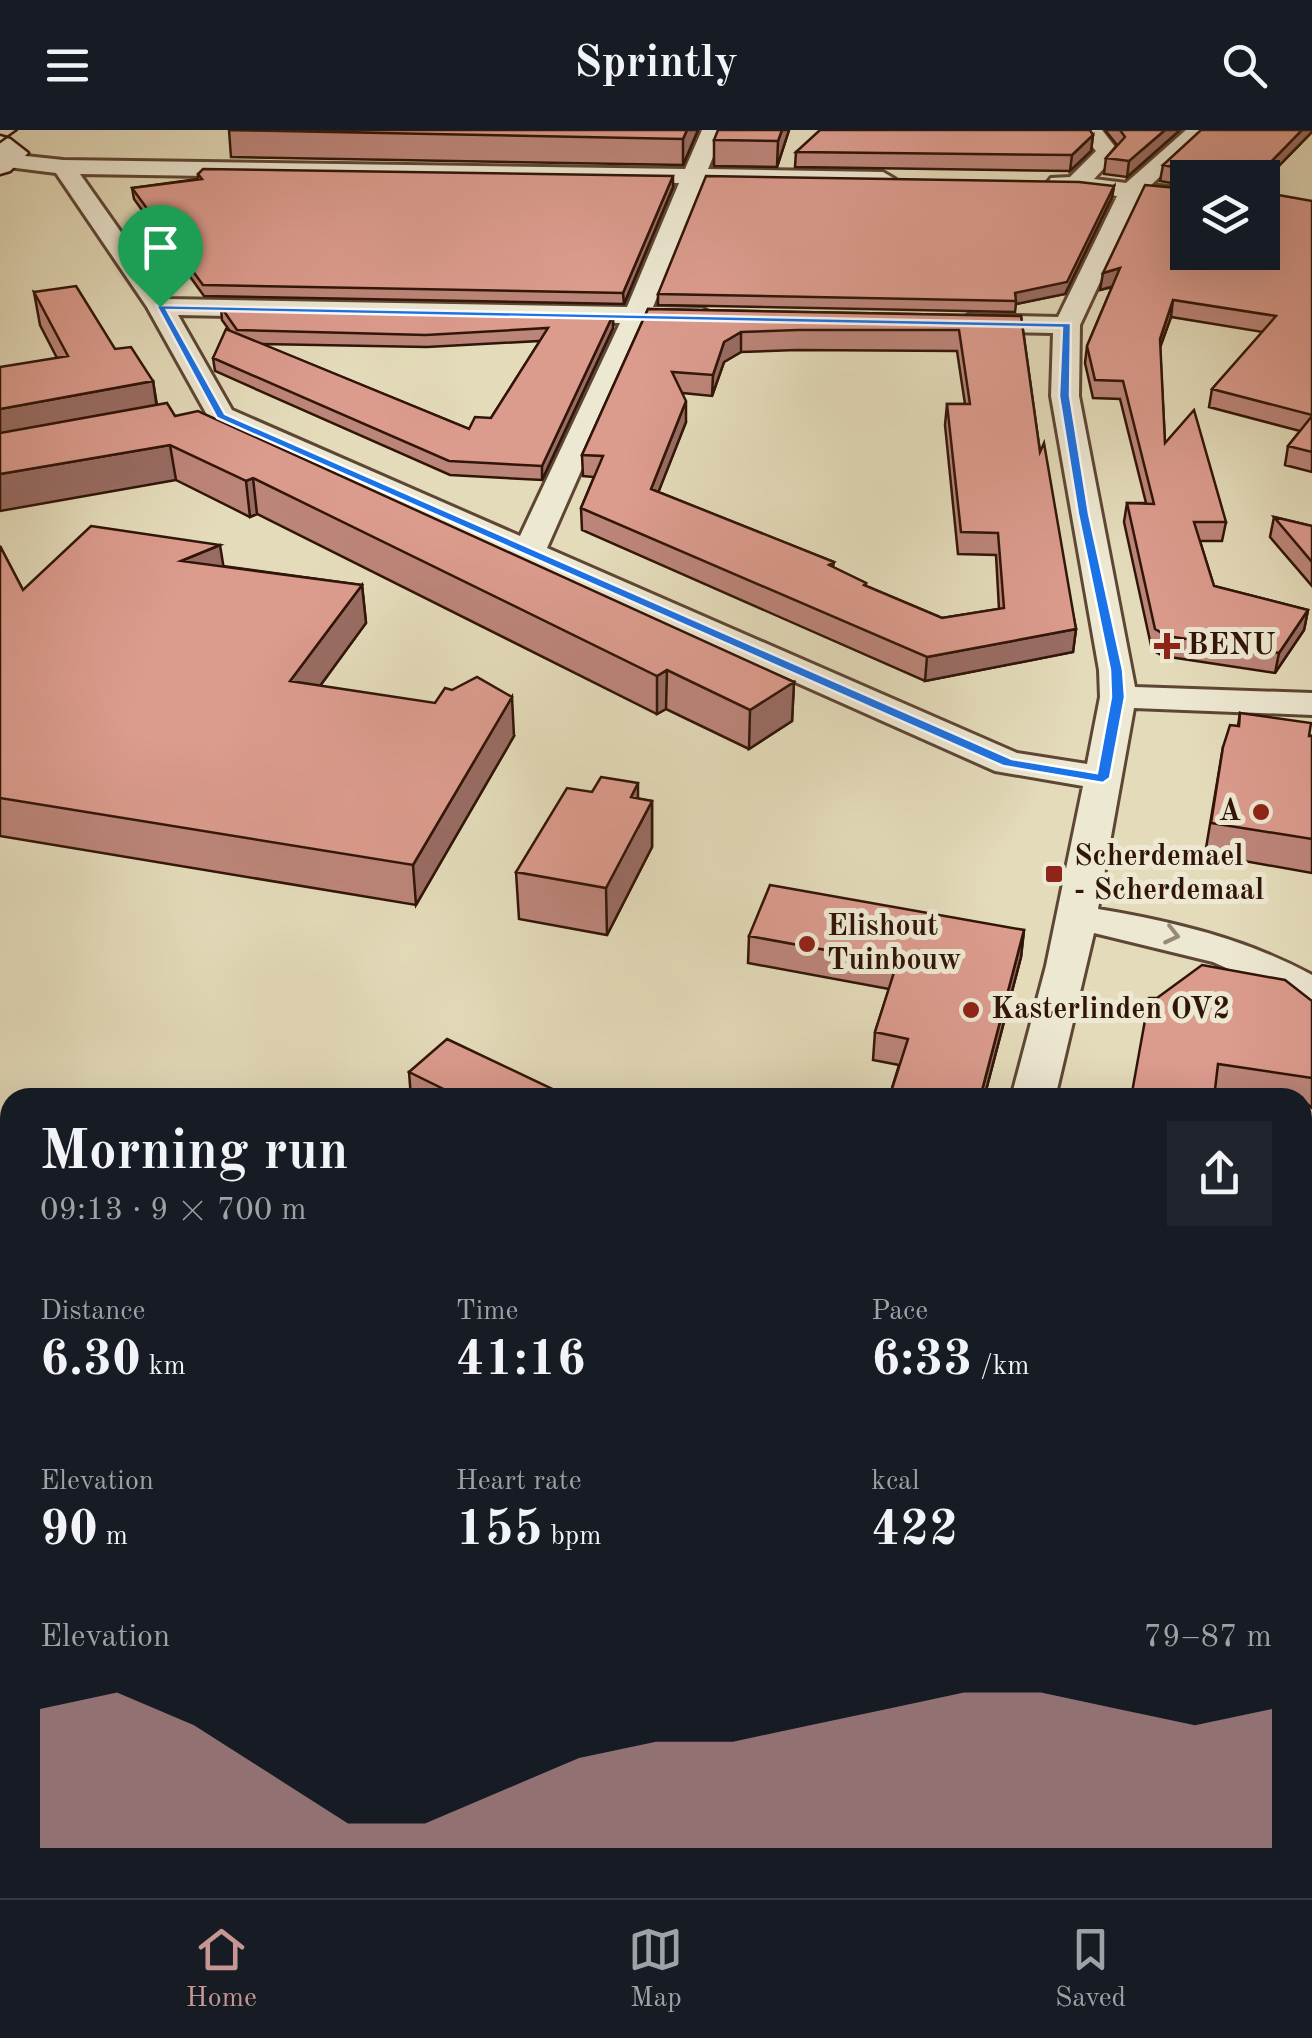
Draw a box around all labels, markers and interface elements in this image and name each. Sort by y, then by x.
icon: menu [40,38,95,93]
icon: search [1217,38,1272,93]
text: Sprintly [574,42,738,87]
map controls [1170,160,1280,270]
button: layers [1170,160,1280,270]
pin [118,205,203,308]
icon: arrive [133,220,188,275]
place label: BENU [1187,631,1276,661]
marker: BENU [1156,635,1178,657]
place label: A [1218,797,1241,827]
marker: A [1250,801,1272,823]
place label: Scherdemael - Scherdemaal [1074,842,1264,906]
marker: Scherdemael - Scherdemaal [1043,863,1065,885]
place label: Elishout Tuinbouw [827,912,961,976]
one-way arrow [1163,924,1180,945]
marker: Elishout Tuinbouw [796,933,818,955]
place label: Kasterlinden OV2 [991,995,1230,1025]
marker: Kasterlinden OV2 [960,999,982,1021]
button: share [1167,1121,1272,1226]
text: Morning run [40,1126,349,1181]
text: 09:13 · 9 × 700 m [40,1195,307,1227]
text: Distance [40,1298,145,1326]
text: Time [456,1298,518,1326]
text: Pace [871,1298,928,1326]
text: 6.30 [40,1336,141,1386]
text: 41:16 [456,1336,586,1386]
text: 6:33 [871,1336,972,1386]
text: km [141,1353,186,1381]
text: /km [972,1353,1030,1381]
text: Elevation [40,1468,154,1496]
text: Heart rate [456,1468,582,1496]
text: kcal [871,1468,920,1496]
text: 90 [40,1506,98,1556]
text: 155 [456,1506,543,1556]
text: 422 [871,1506,958,1556]
text: m [98,1523,128,1551]
text: bpm [543,1523,602,1551]
text: Elevation [40,1622,170,1654]
text: 79–87 m [1144,1622,1272,1654]
tab: Home [186,1922,257,2017]
tab: Map [628,1922,683,2017]
tab: Saved [1055,1922,1126,2017]

